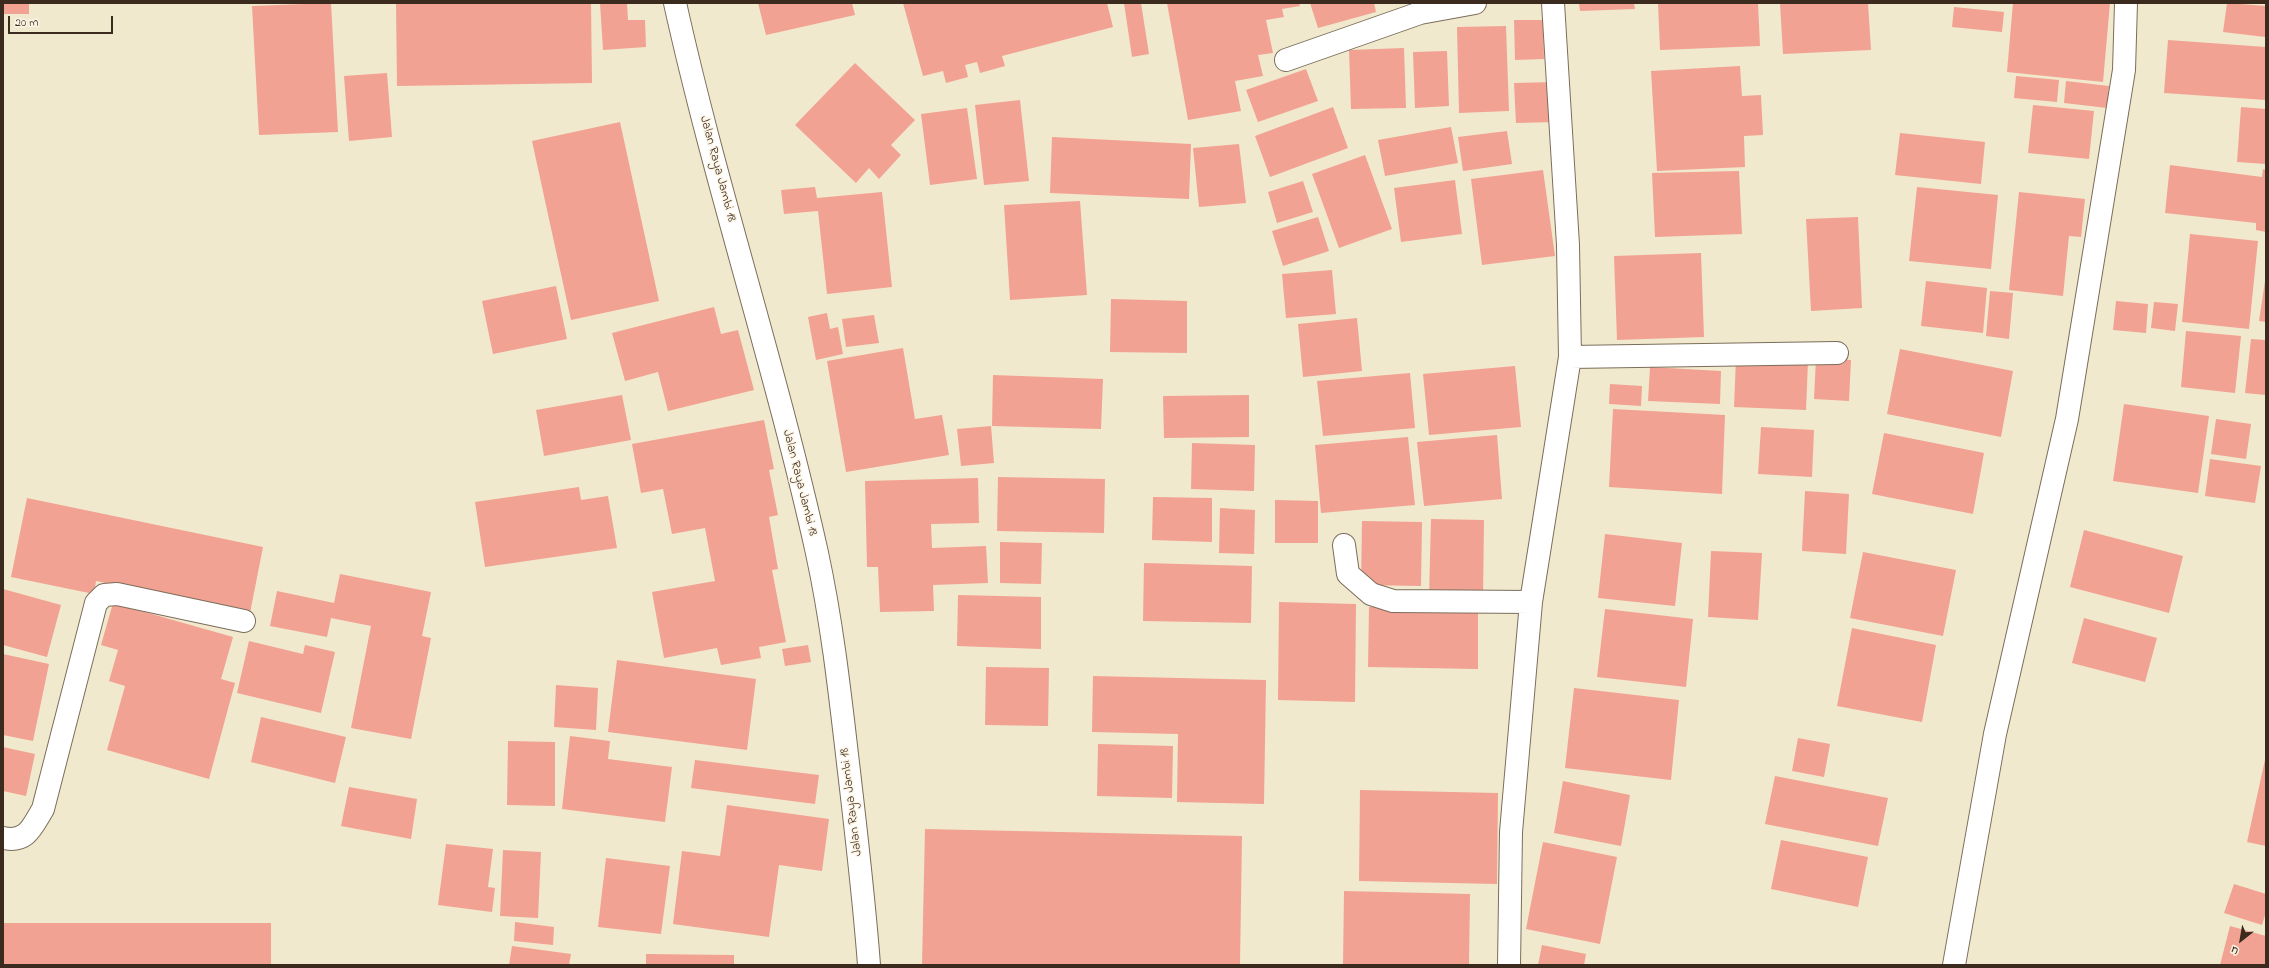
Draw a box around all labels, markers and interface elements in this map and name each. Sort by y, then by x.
scale bar [10,8,115,34]
text: 20 m [15,14,38,32]
street label: Jalan Raya Jambi 18 [695,114,739,224]
street label: Jalan Raya Jambi 18 [778,428,820,538]
street label: Jalan Raya Jambi 18 [838,747,866,857]
north arrow [2221,920,2261,960]
text: U [2228,942,2242,959]

